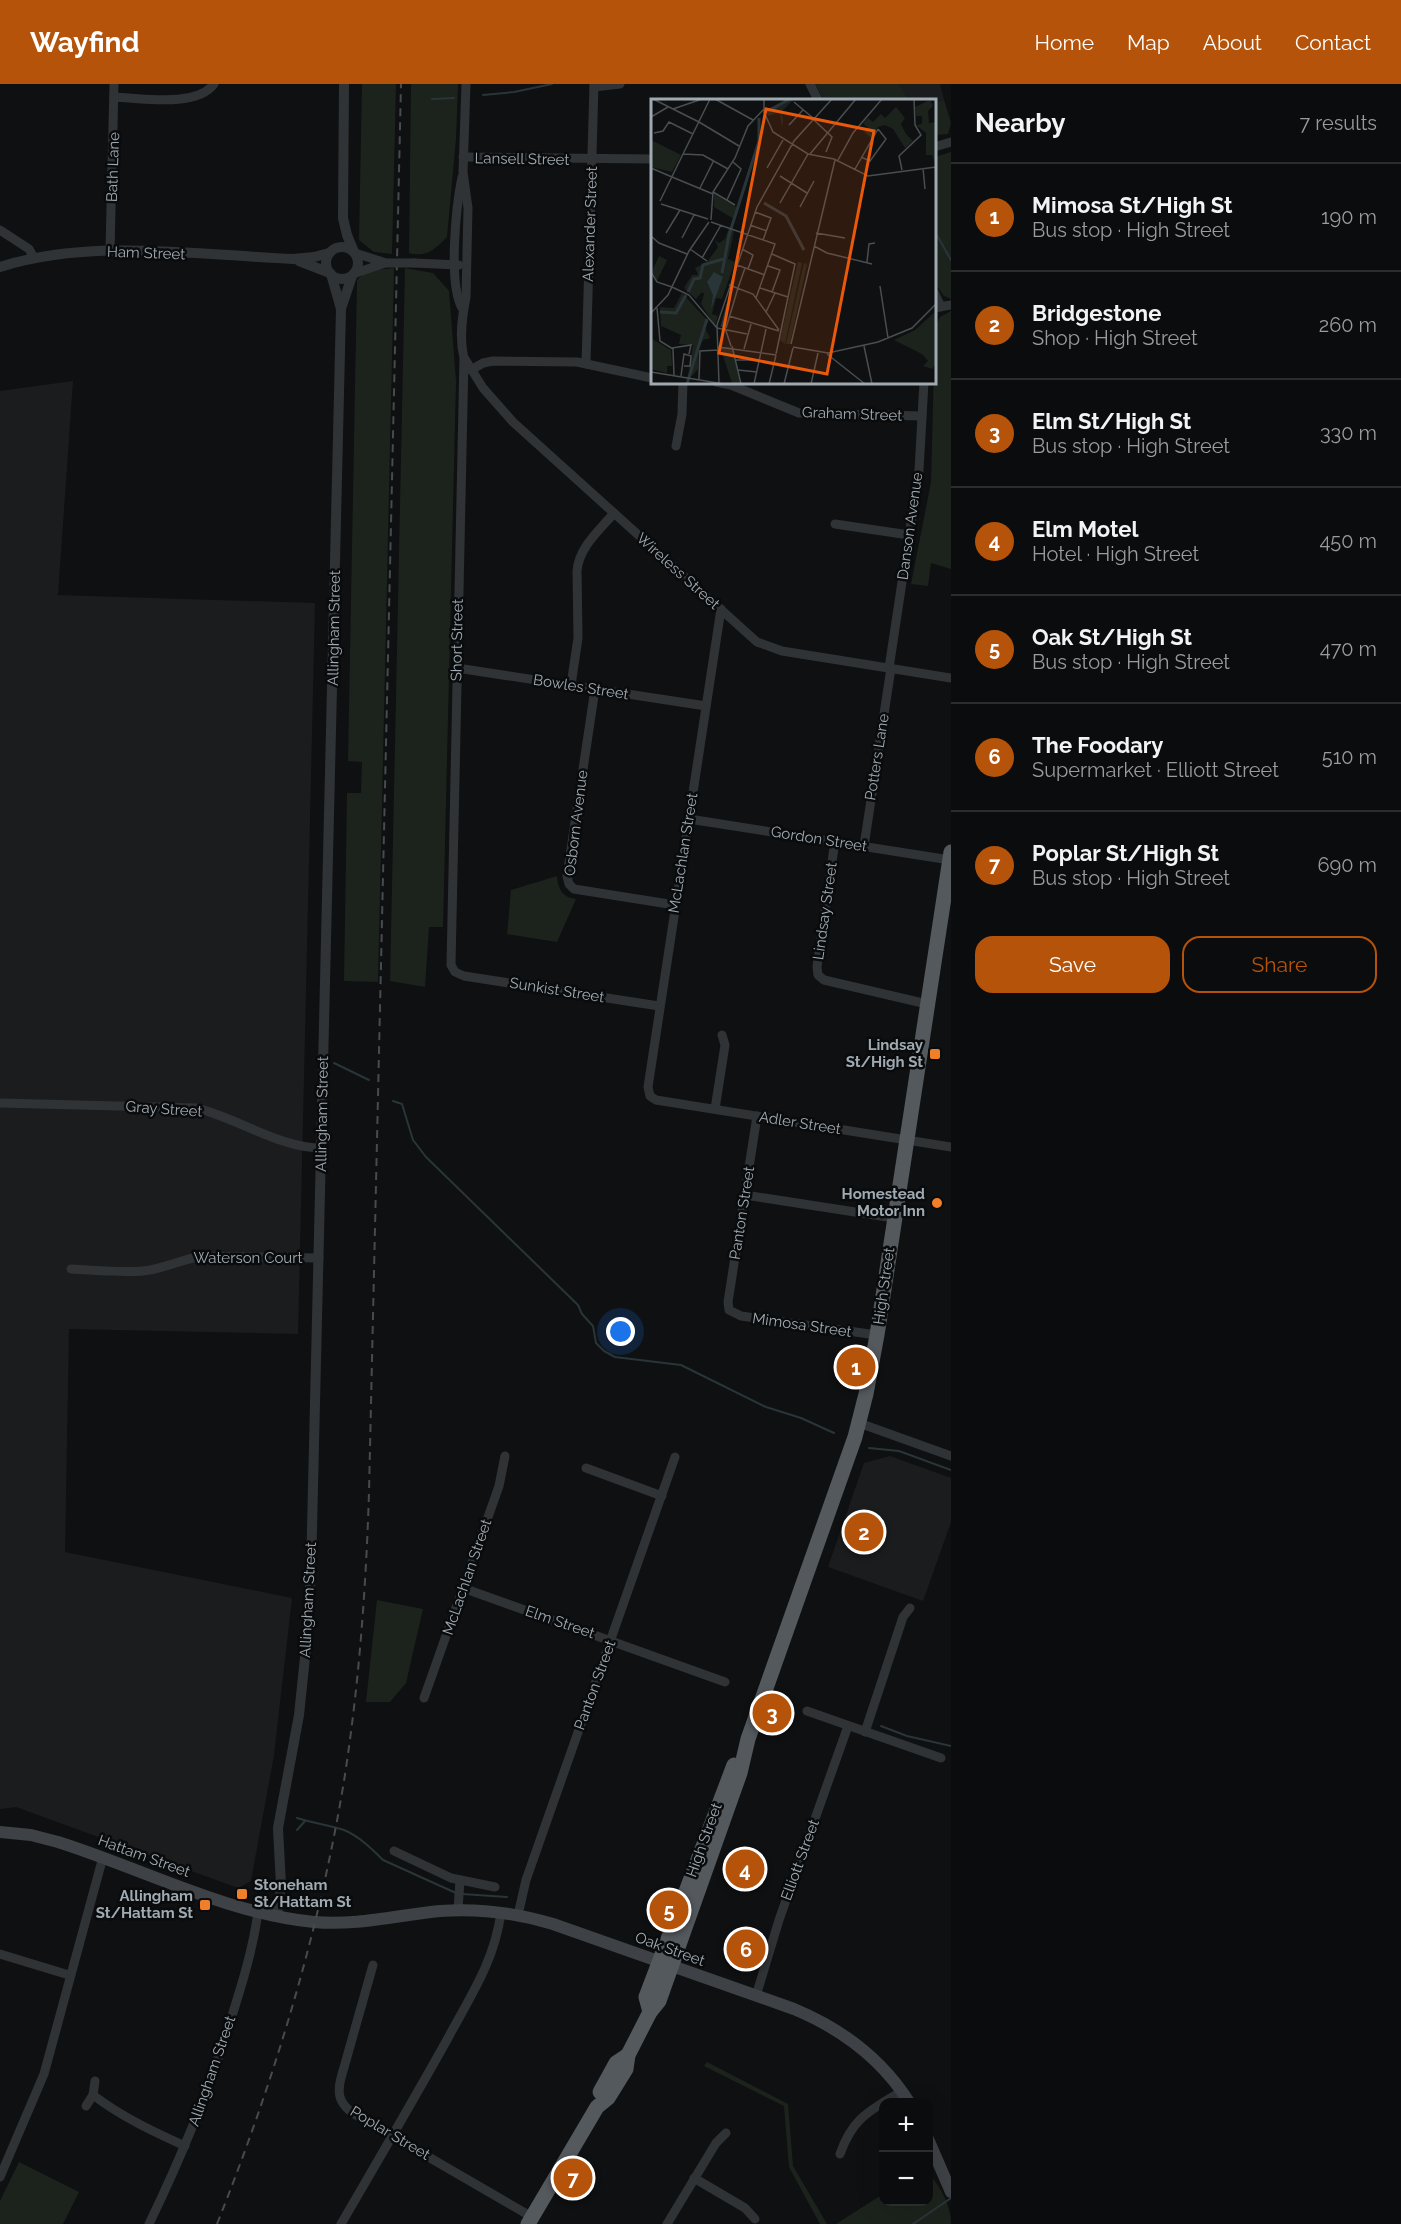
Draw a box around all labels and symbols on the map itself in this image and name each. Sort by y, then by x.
inset map [651,99,936,384]
street label: Bath Lane [103,131,123,202]
street label: Lansell Street [474,149,570,169]
street label: Alexander Street [579,166,601,282]
street label: Ham Street [107,243,185,263]
street label: Graham Street [802,403,902,425]
street label: Danson Avenue [894,471,926,581]
street label: Wireless Street [633,529,723,613]
street label: Allingham Street [324,570,344,686]
street label: Short Street [447,599,467,681]
street label: Bowles Street [532,671,630,703]
street label: Potters Lane [861,712,893,802]
street label: Osborn Avenue [561,769,591,877]
street label: McLachlan Street [665,792,701,914]
street label: Gordon Street [770,823,868,855]
street label: Lindsay Street [809,861,841,961]
street label: Sunkist Street [508,974,606,1006]
place label: Lindsay St/High St [846,1036,924,1071]
marker: Lindsay St/High St [928,1047,942,1061]
street label: Allingham Street [312,1056,332,1172]
street label: Gray Street [125,1097,203,1121]
street label: Adler Street [758,1108,842,1138]
street label: Panton Street [726,1165,758,1261]
place label: Homestead Motor Inn [842,1185,925,1220]
marker: Homestead Motor Inn [930,1196,944,1210]
street label: High Street [870,1246,898,1326]
street label: Waterson Court [193,1249,303,1267]
street label: Mimosa Street [751,1309,853,1341]
your location [606,1317,635,1346]
pin: 1 [836,1344,876,1390]
pin: 2 [844,1510,884,1554]
street label: McLachlan Street [439,1517,495,1637]
street label: Allingham Street [296,1542,320,1658]
street label: Elm Street [523,1602,597,1642]
street label: Panton Street [570,1638,620,1732]
pin: 3 [752,1690,792,1736]
street label: High Street [682,1800,726,1880]
street label: Elliott Street [777,1817,823,1903]
street label: Hattam Street [96,1831,192,1881]
pin: 4 [726,1846,764,1892]
place label: Stoneham St/Hattam St [254,1876,352,1911]
place label: Allingham St/Hattam St [96,1887,193,1922]
marker: Stoneham St/Hattam St [235,1887,249,1901]
pin: 5 [650,1888,688,1932]
marker: Allingham St/Hattam St [198,1898,212,1912]
pin: 6 [726,1926,766,1972]
street label: Oak Street [633,1928,707,1970]
street label: Allingham Street [185,2013,239,2129]
street label: Poplar Street [347,2102,433,2164]
pin: 7 [554,2156,592,2200]

